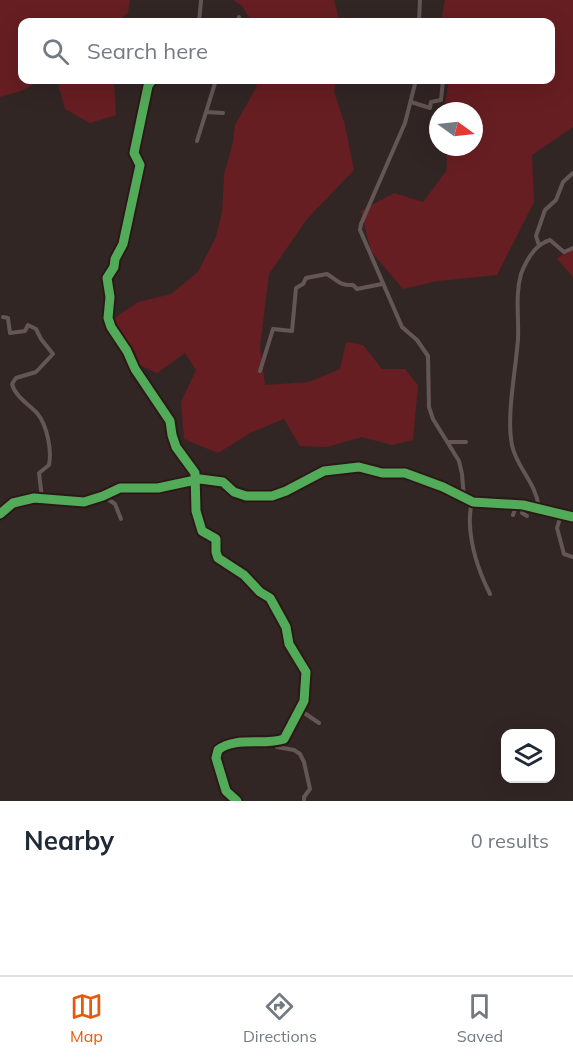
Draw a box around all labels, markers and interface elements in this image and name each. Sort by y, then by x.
search box [18,18,555,84]
icon: search [39,35,72,68]
text: Search here [87,37,208,65]
north arrow [429,102,483,156]
map controls [501,729,555,783]
button: layers [501,729,555,783]
text: Nearby [24,824,114,857]
text: 0 results [471,828,549,853]
tab: Map [70,990,103,1046]
tab: Directions [243,990,317,1046]
tab: Saved [457,990,503,1046]

